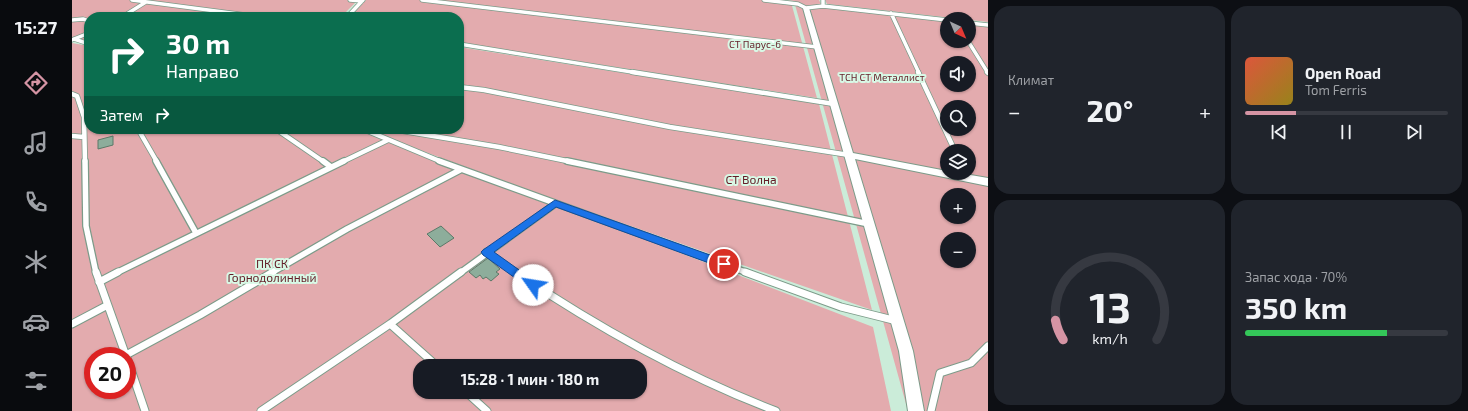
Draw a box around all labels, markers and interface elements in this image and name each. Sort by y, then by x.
north arrow [940,12,976,48]
map controls [940,12,976,268]
text: 15:27 [15,16,57,38]
text: 30 m [166,26,230,60]
icon: right [100,28,152,80]
park label: СТ Парус-6 [729,38,781,51]
button: sound [940,56,976,92]
text: Направо [166,60,239,82]
text: Open Road [1305,64,1381,82]
icon: directions [22,69,50,97]
park label: ТСН СТ Металлист [839,71,925,83]
text: Климат [1008,72,1054,88]
text: Tom Ferris [1305,82,1367,98]
text: 20° [1087,92,1133,128]
text: − [1008,98,1021,124]
text: + [1199,98,1211,124]
button: search [940,100,976,136]
icon: right [151,104,173,126]
text: Затем [100,106,143,124]
icon: previous [1268,121,1290,143]
icon: pause [1335,121,1357,143]
icon: next [1403,121,1425,143]
icon: music [22,129,50,157]
button: layers [940,144,976,180]
park label: СТ Волна [725,172,777,186]
icon: phone [22,188,50,216]
button: + [940,188,976,224]
button: − [940,232,976,268]
pin [707,247,741,281]
icon: climate [22,248,50,276]
icon: arrive [713,253,735,275]
park label: ПК СК Горнодолинный [227,256,317,284]
position arrow [512,264,554,306]
text: Запас хода · 70% [1245,269,1347,285]
text: 13 [1089,281,1130,331]
text: 350 km [1245,289,1347,325]
icon: car [22,308,50,336]
text: km/h [1092,330,1127,347]
speed limit sign: 20 [84,347,136,399]
icon: filters [22,367,50,395]
text: 15:28 · 1 мин · 180 m [461,370,599,388]

